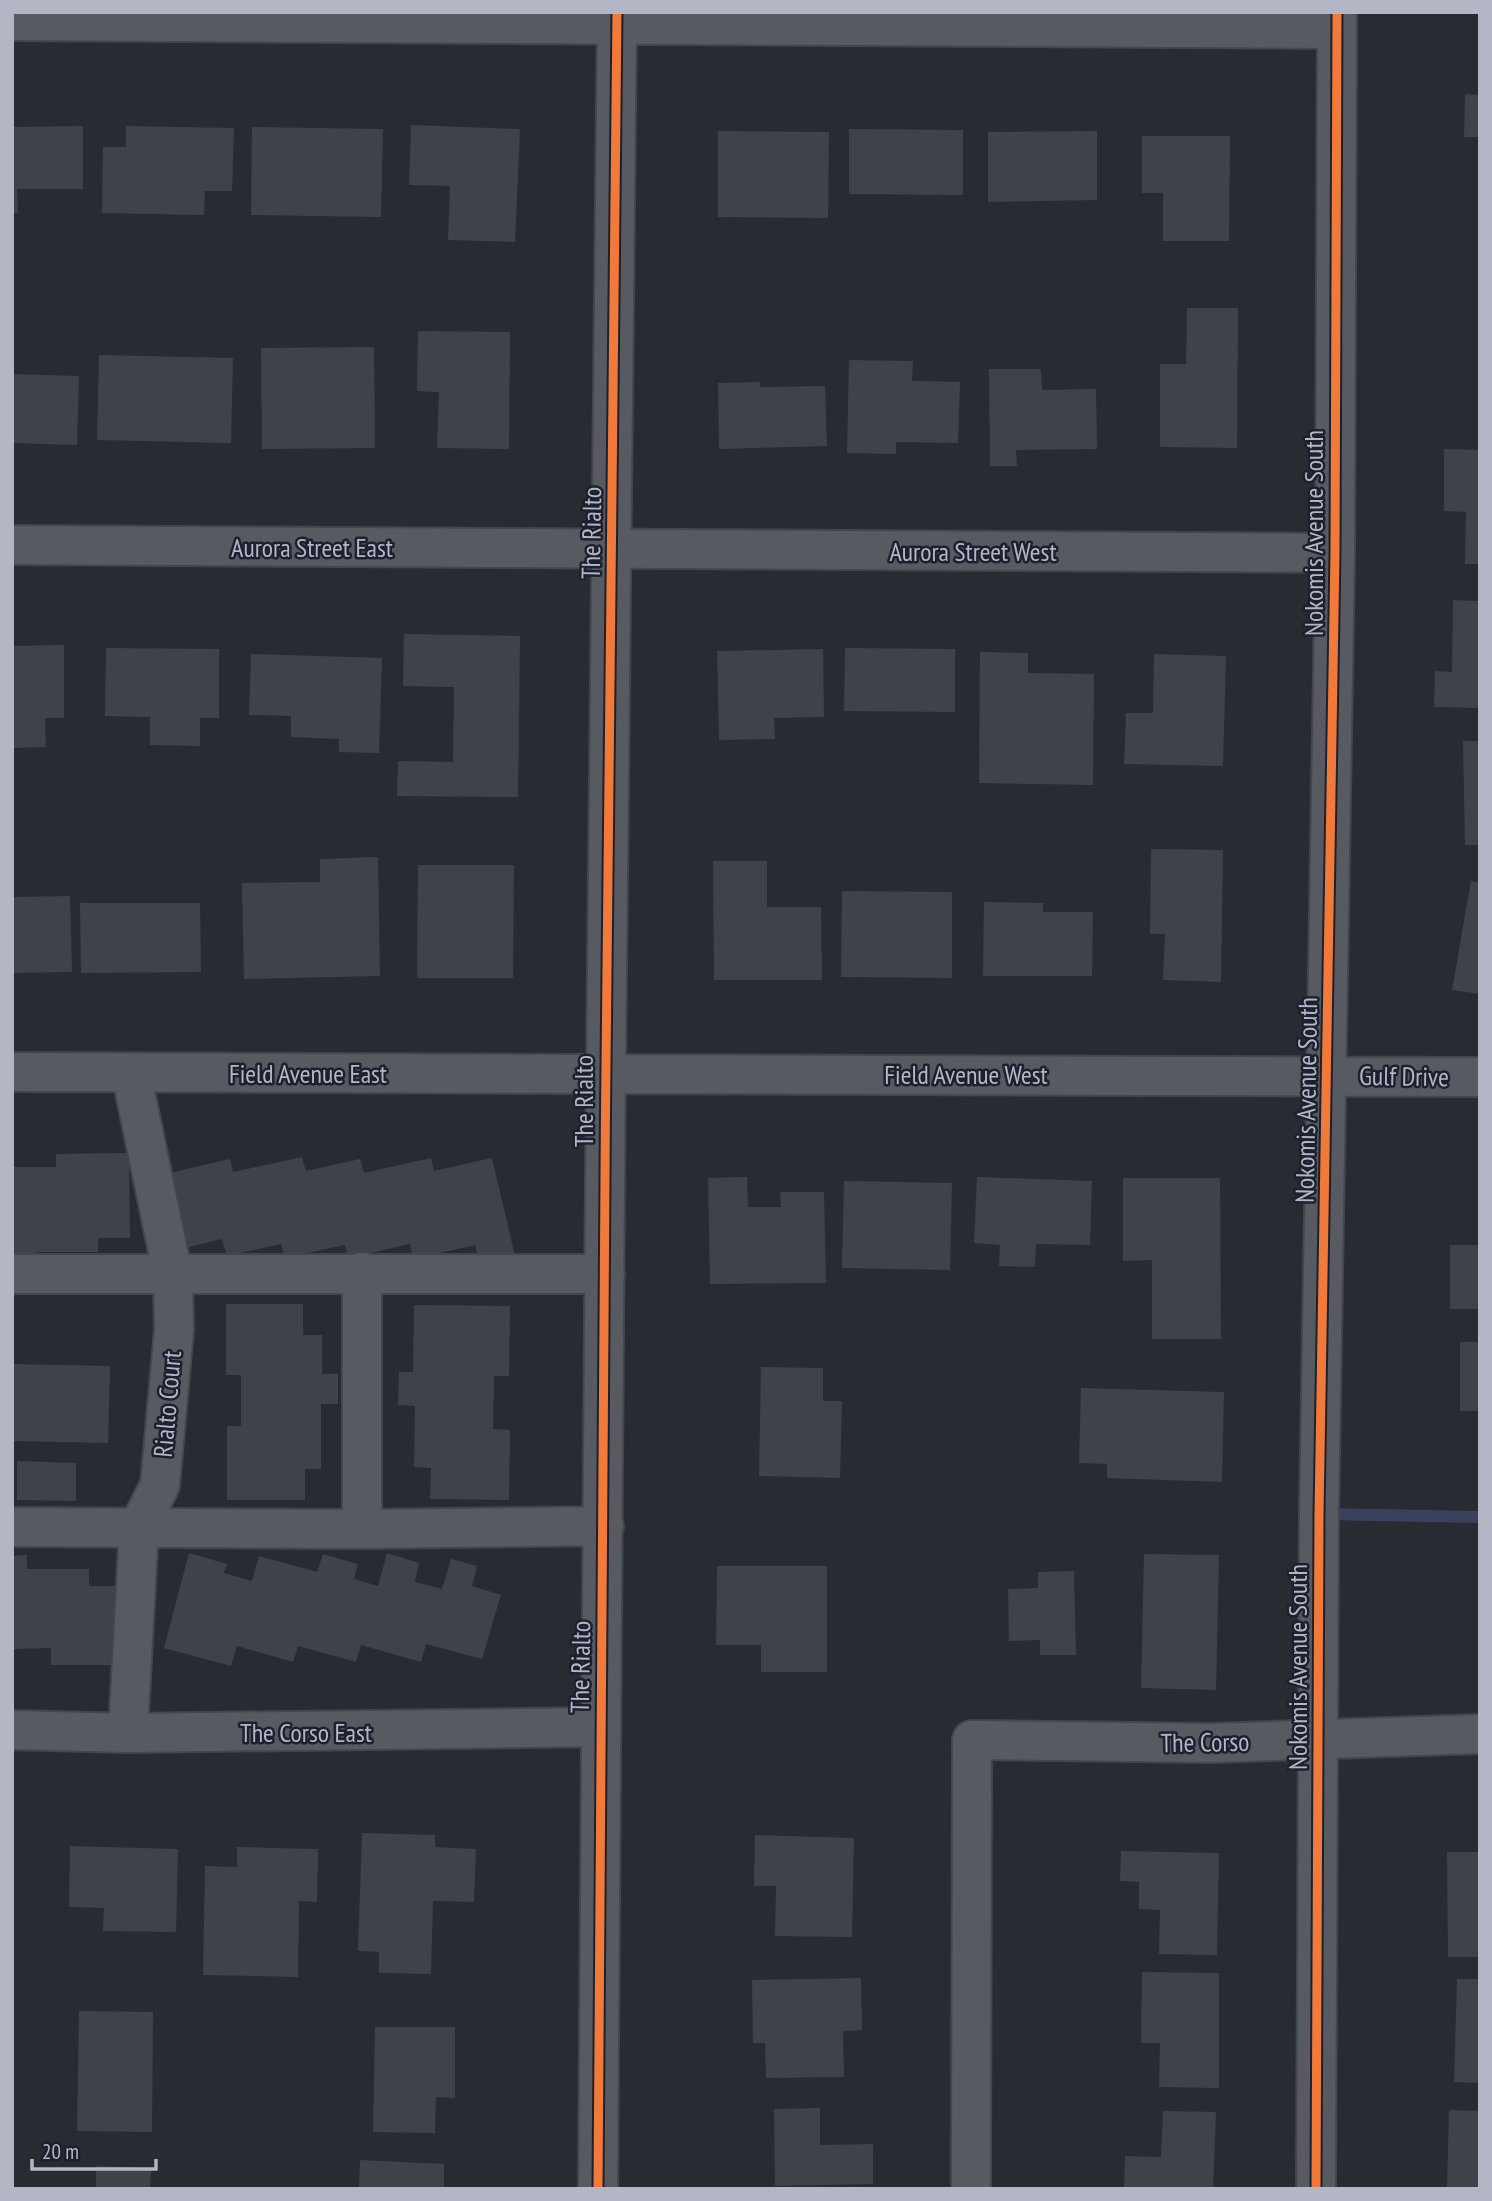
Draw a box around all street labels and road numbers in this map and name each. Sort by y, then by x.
street label: Nokomis Avenue South [1297,430,1330,636]
street label: The Rialto [574,487,608,579]
street label: Aurora Street East [231,531,393,564]
street label: Aurora Street West [889,535,1057,568]
street label: Nokomis Avenue South [1288,997,1324,1203]
street label: The Rialto [567,1055,600,1147]
street label: Field Avenue East [229,1057,387,1090]
street label: Field Avenue West [884,1058,1048,1091]
street label: Gulf Drive [1359,1059,1449,1093]
street label: Rialto Court [146,1349,188,1459]
street label: Nokomis Avenue South [1281,1564,1314,1770]
street label: The Rialto [563,1621,597,1713]
street label: The Corso East [240,1716,372,1749]
street label: The Corso [1160,1725,1250,1759]

